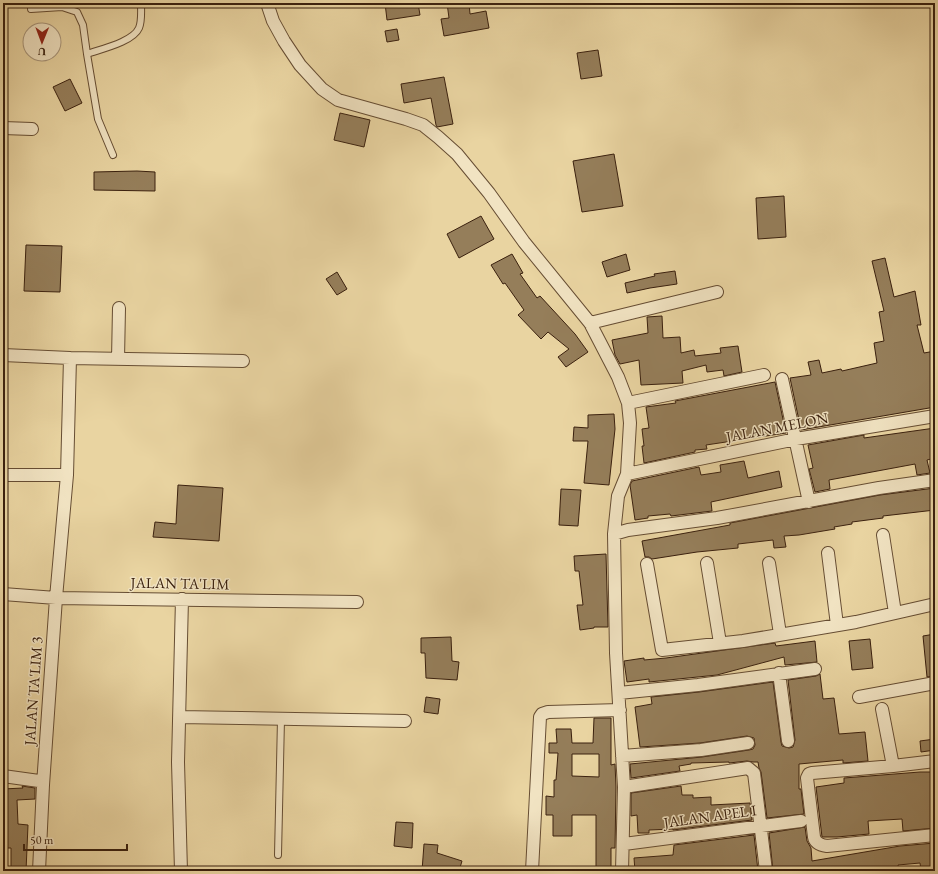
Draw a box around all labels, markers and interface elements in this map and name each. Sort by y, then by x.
north arrow [22,22,62,62]
text: U [37,45,46,59]
street label: JALAN MELON [722,408,830,447]
street label: JALAN TA'LIM [128,573,230,593]
street label: JALAN TA'LIM 3 [20,636,46,748]
street label: JALAN APEL I [660,800,758,832]
scale bar [24,826,127,852]
text: 50 m [30,832,54,848]

